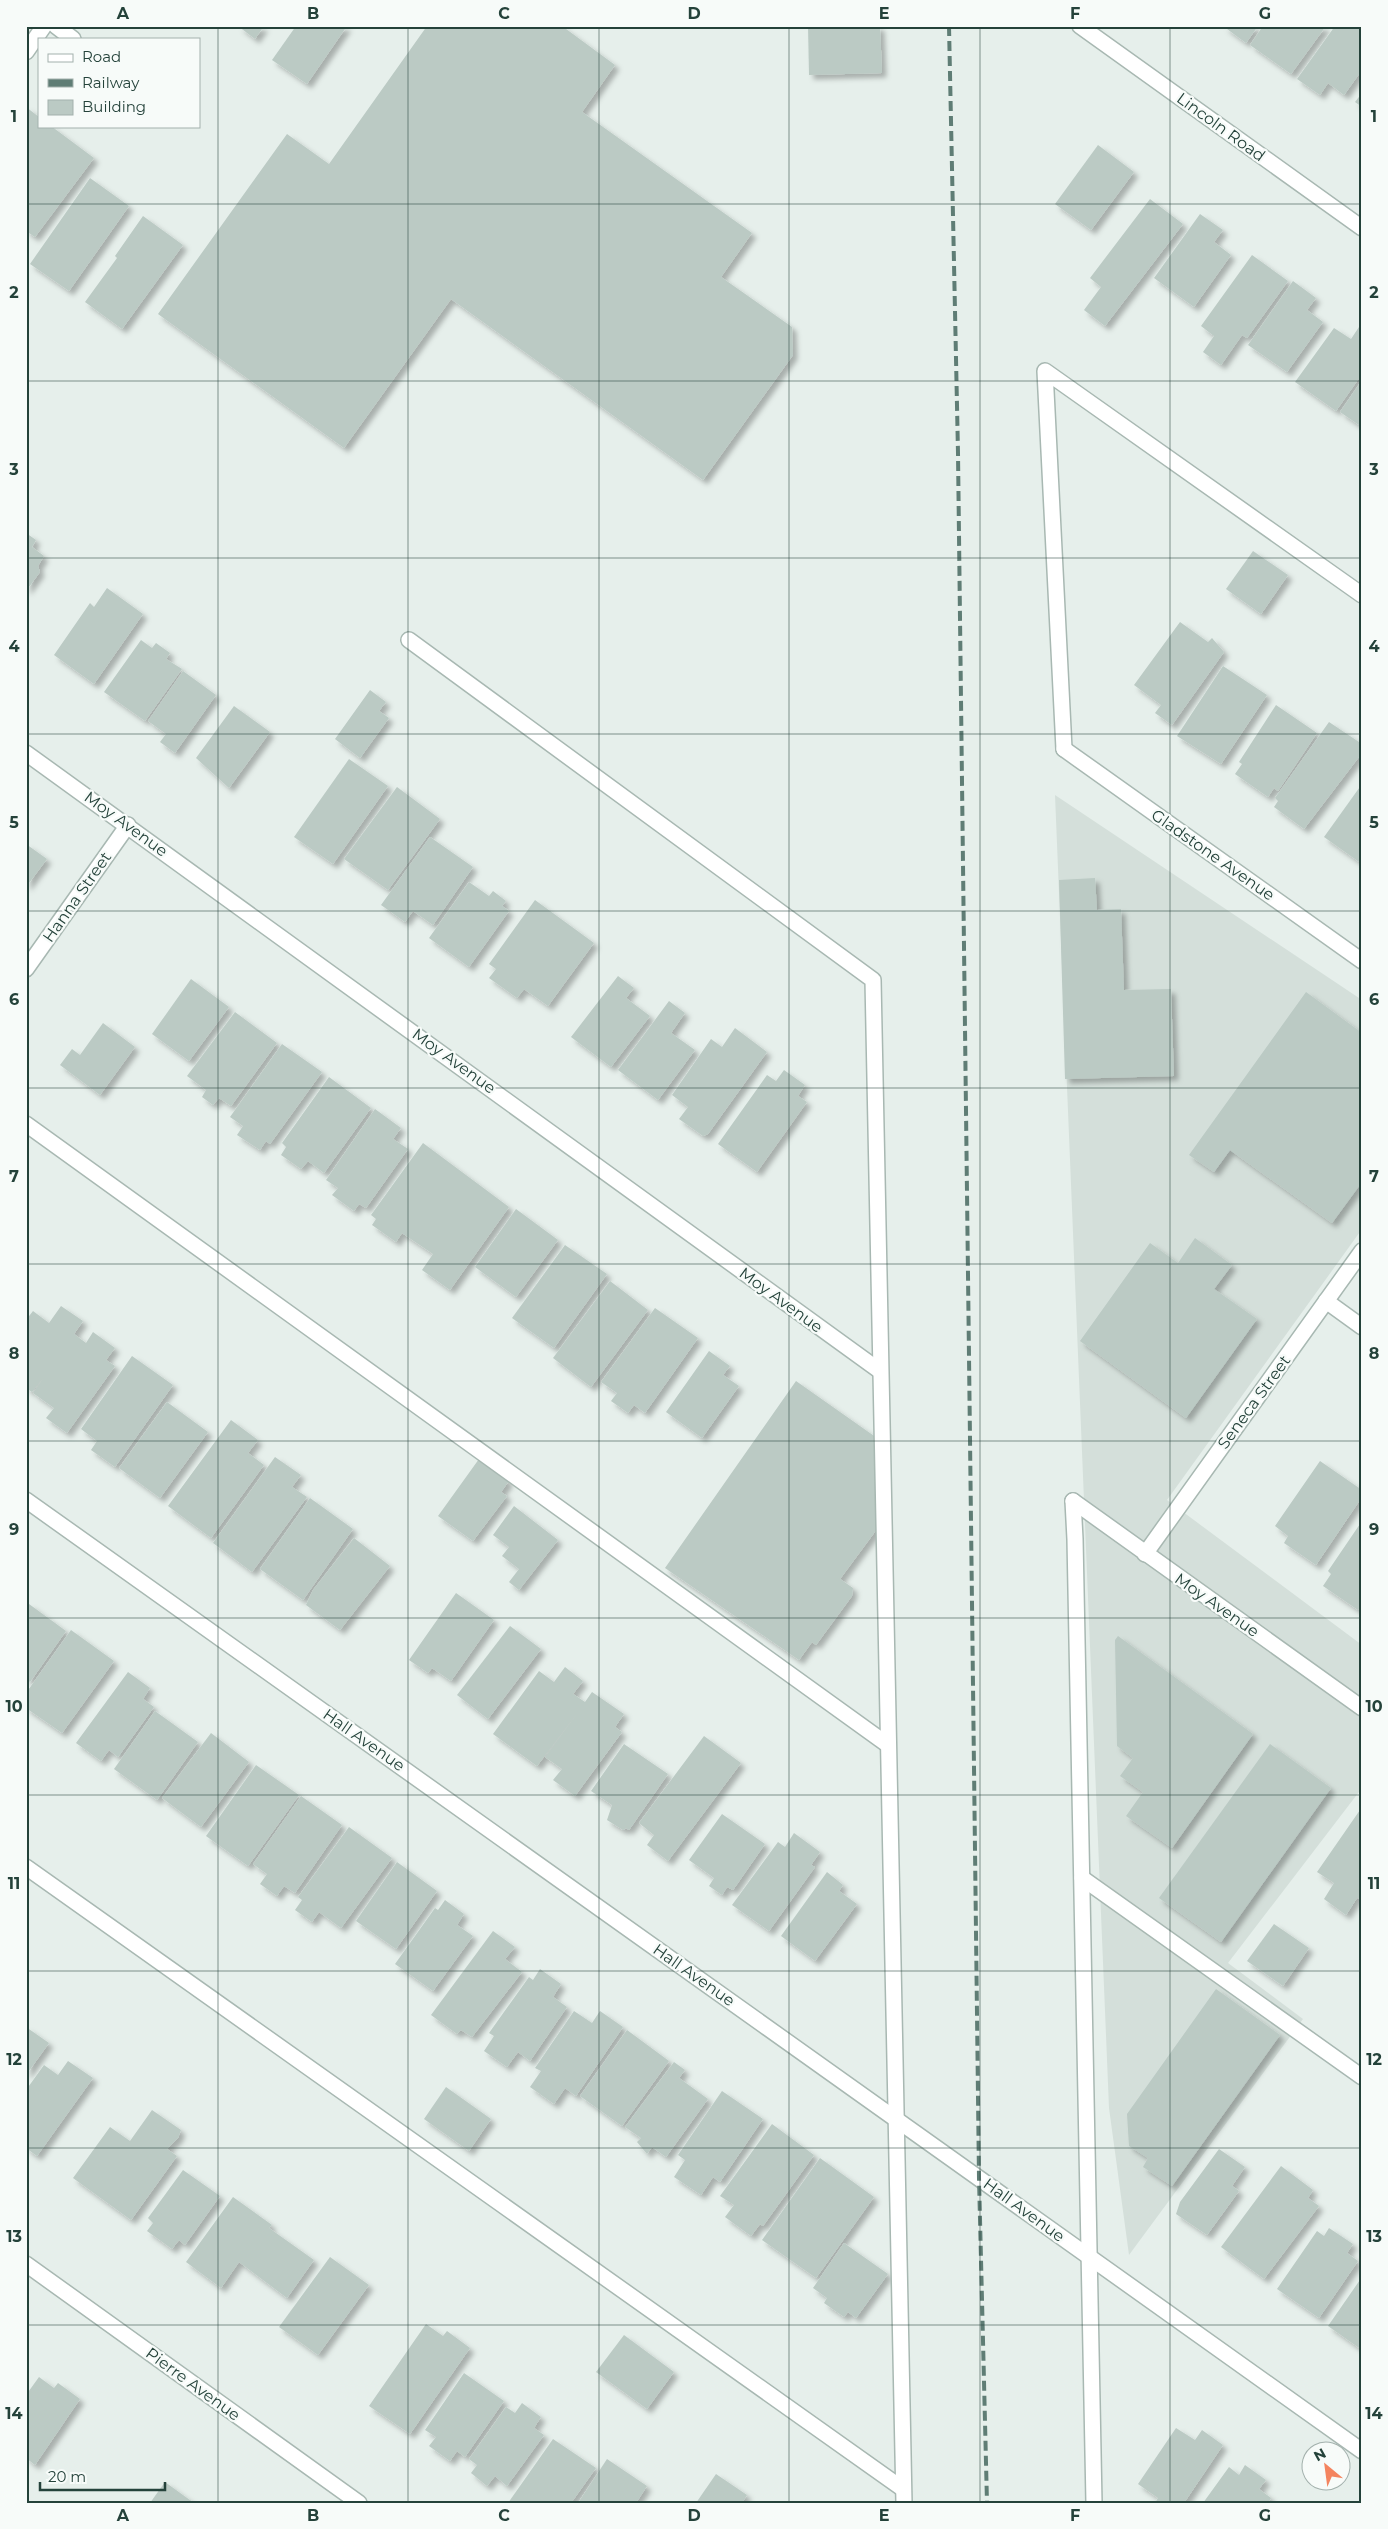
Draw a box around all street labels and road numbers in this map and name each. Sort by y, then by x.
street label: Lincoln Road [1173,89,1269,165]
street label: Moy Avenue [81,787,171,861]
street label: Gladstone Avenue [1148,805,1278,905]
street label: Hanna Street [39,848,115,946]
street label: Moy Avenue [409,1024,499,1098]
street label: Moy Avenue [736,1263,826,1337]
street label: Seneca Street [1214,1351,1295,1452]
street label: Moy Avenue [1171,1569,1263,1641]
street label: Hall Avenue [319,1705,409,1775]
street label: Hall Avenue [649,1940,739,2010]
street label: Hall Avenue [980,2174,1068,2246]
street label: Pierre Avenue [142,2343,244,2425]

